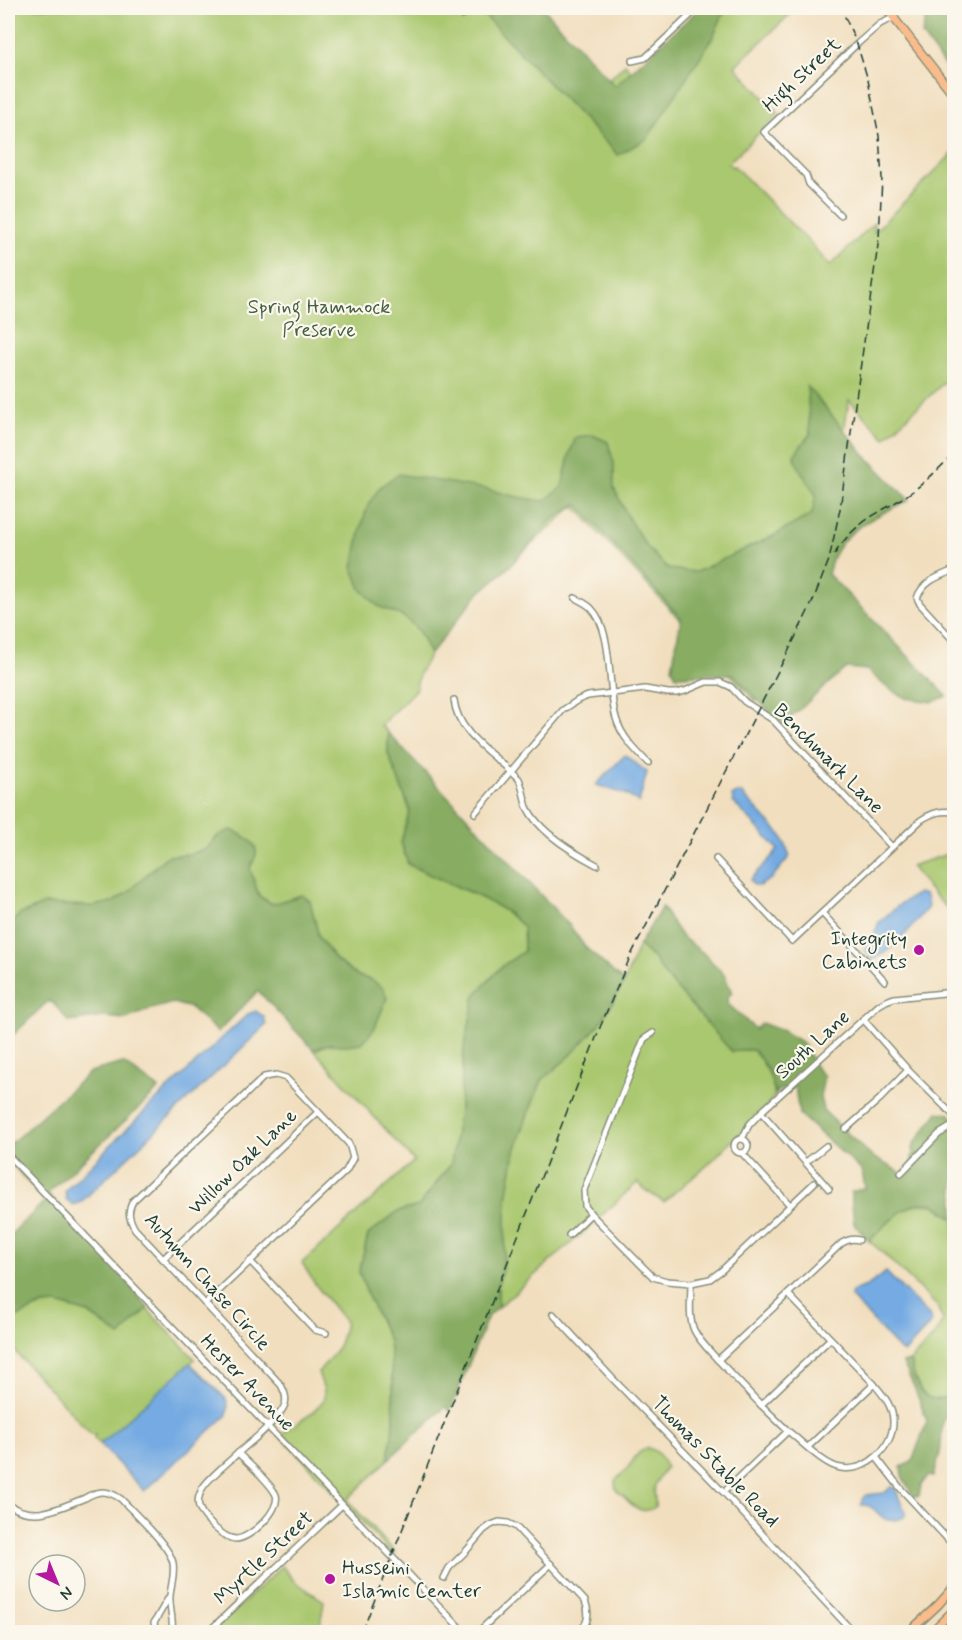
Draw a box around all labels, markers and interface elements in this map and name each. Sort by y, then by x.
street label: High Street [757,31,849,120]
park label: Spring Hammock Preserve [248,294,390,344]
street label: Benchmark Lane [767,698,889,820]
place label: Integrity Cabinets [822,926,907,976]
marker: Integrity Cabinets [912,943,926,957]
street label: South Lane [770,1004,856,1086]
street label: Willow Oak Lane [183,1103,303,1221]
street label: Autumn Chase Circle [138,1207,276,1357]
street label: Hester Avenue [194,1328,300,1438]
street label: Thomas Stable Road [645,1390,785,1534]
street label: Myrtle Street [209,1505,319,1611]
north arrow [27,1553,87,1613]
place label: Husseini Islamic Center [342,1555,482,1605]
marker: Husseini Islamic Center [323,1572,337,1586]
text: N [55,1582,77,1604]

